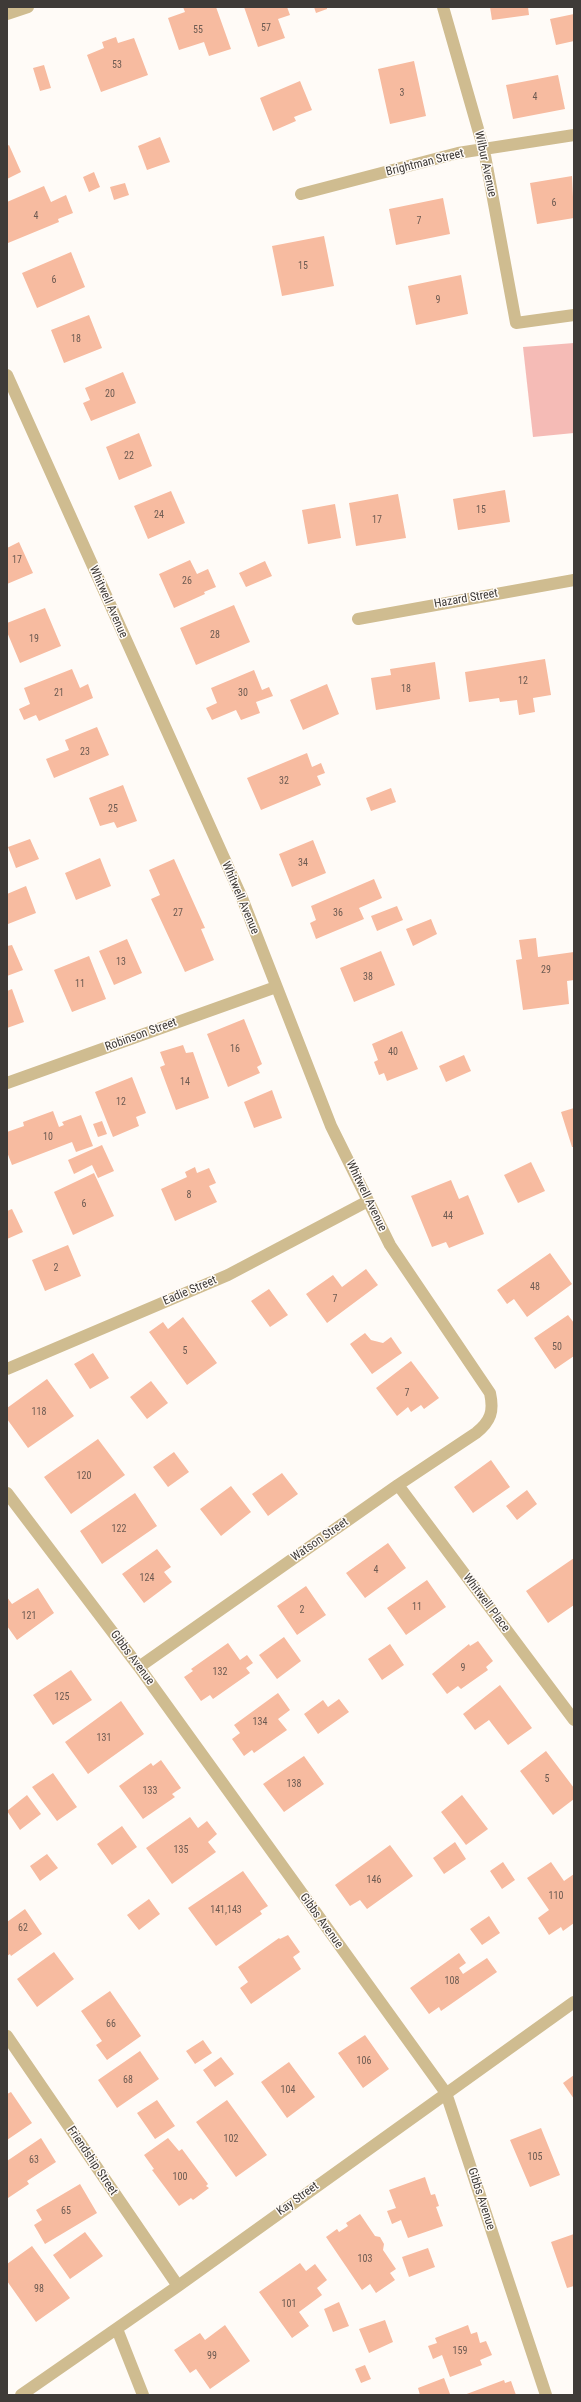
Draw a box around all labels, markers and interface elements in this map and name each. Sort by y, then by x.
house number: 57 [261,22,271,34]
house number: 55 [193,24,203,36]
house number: 53 [112,59,122,71]
house number: 3 [400,87,404,99]
house number: 4 [533,91,537,103]
street label: Wilbur Avenue [471,130,499,198]
street label: Brightman Street [385,146,465,180]
house number: 6 [552,197,556,209]
house number: 4 [34,210,38,222]
house number: 7 [417,215,421,227]
house number: 15 [298,260,308,272]
house number: 6 [52,274,56,286]
house number: 9 [436,294,440,306]
house number: 18 [71,333,81,345]
house number: 20 [105,388,115,400]
house number: 22 [124,450,134,462]
house number: 15 [476,504,486,516]
house number: 24 [154,509,164,521]
house number: 17 [372,514,382,526]
house number: 17 [12,554,22,566]
street label: Whitwell Avenue [86,564,130,640]
house number: 26 [182,575,192,587]
street label: Hazard Street [433,586,499,612]
house number: 28 [210,629,220,641]
house number: 19 [29,633,39,645]
house number: 12 [518,675,528,687]
house number: 18 [401,683,411,695]
house number: 21 [54,687,64,699]
house number: 30 [238,687,248,699]
house number: 23 [80,746,90,758]
house number: 32 [279,775,289,787]
house number: 25 [108,803,118,815]
house number: 34 [298,857,308,869]
street label: Whitwell Avenue [218,860,262,936]
house number: 27 [173,907,183,919]
house number: 36 [333,907,343,919]
house number: 13 [116,956,126,968]
house number: 29 [541,964,551,976]
house number: 38 [363,971,373,983]
house number: 11 [75,978,85,990]
street label: Robinson Street [103,1015,179,1055]
house number: 16 [230,1043,240,1055]
house number: 40 [388,1046,398,1058]
house number: 14 [180,1076,190,1088]
house number: 12 [116,1096,126,1108]
house number: 10 [43,1131,53,1143]
street label: Whitwell Avenue [343,1158,389,1234]
house number: 8 [187,1189,191,1201]
house number: 6 [82,1198,86,1210]
house number: 44 [443,1210,453,1222]
house number: 2 [54,1262,58,1274]
street label: Eadie Street [161,1273,219,1309]
house number: 48 [530,1281,540,1293]
house number: 7 [333,1293,337,1305]
house number: 50 [552,1341,562,1353]
house number: 5 [183,1345,187,1357]
house number: 7 [405,1387,409,1399]
house number: 118 [32,1406,46,1418]
house number: 120 [77,1470,91,1482]
street label: Watson Street [289,1515,351,1565]
house number: 122 [112,1523,126,1535]
house number: 4 [374,1564,378,1576]
street label: Whitwell Place [459,1571,513,1635]
house number: 124 [140,1572,154,1584]
house number: 11 [412,1601,422,1613]
house number: 2 [300,1604,304,1616]
house number: 121 [22,1610,36,1622]
street label: Gibbs Avenue [107,1628,157,1688]
house number: 9 [461,1662,465,1674]
house number: 132 [213,1666,227,1678]
house number: 125 [55,1691,69,1703]
house number: 134 [253,1716,267,1728]
house number: 131 [97,1732,111,1744]
house number: 5 [545,1773,549,1785]
house number: 138 [287,1778,301,1790]
house number: 133 [143,1785,157,1797]
house number: 135 [174,1844,188,1856]
house number: 146 [367,1874,381,1886]
house number: 110 [549,1890,563,1902]
street label: Gibbs Avenue [296,1891,346,1951]
house number: 141,143 [210,1904,242,1916]
house number: 62 [18,1922,28,1934]
house number: 108 [445,1975,459,1987]
house number: 66 [106,2018,116,2030]
house number: 106 [357,2055,371,2067]
house number: 68 [123,2074,133,2086]
house number: 104 [281,2084,295,2096]
street label: Friendship Street [64,2124,120,2198]
house number: 102 [224,2133,238,2145]
house number: 105 [528,2151,542,2163]
house number: 63 [29,2154,39,2166]
street label: Gibbs Avenue [464,2166,498,2232]
house number: 100 [173,2171,187,2183]
street label: Kay Street [274,2179,322,2219]
house number: 65 [61,2205,71,2217]
house number: 103 [358,2253,372,2265]
house number: 98 [34,2283,44,2295]
house number: 101 [282,2298,296,2310]
house number: 159 [453,2345,467,2357]
house number: 99 [207,2350,217,2362]

